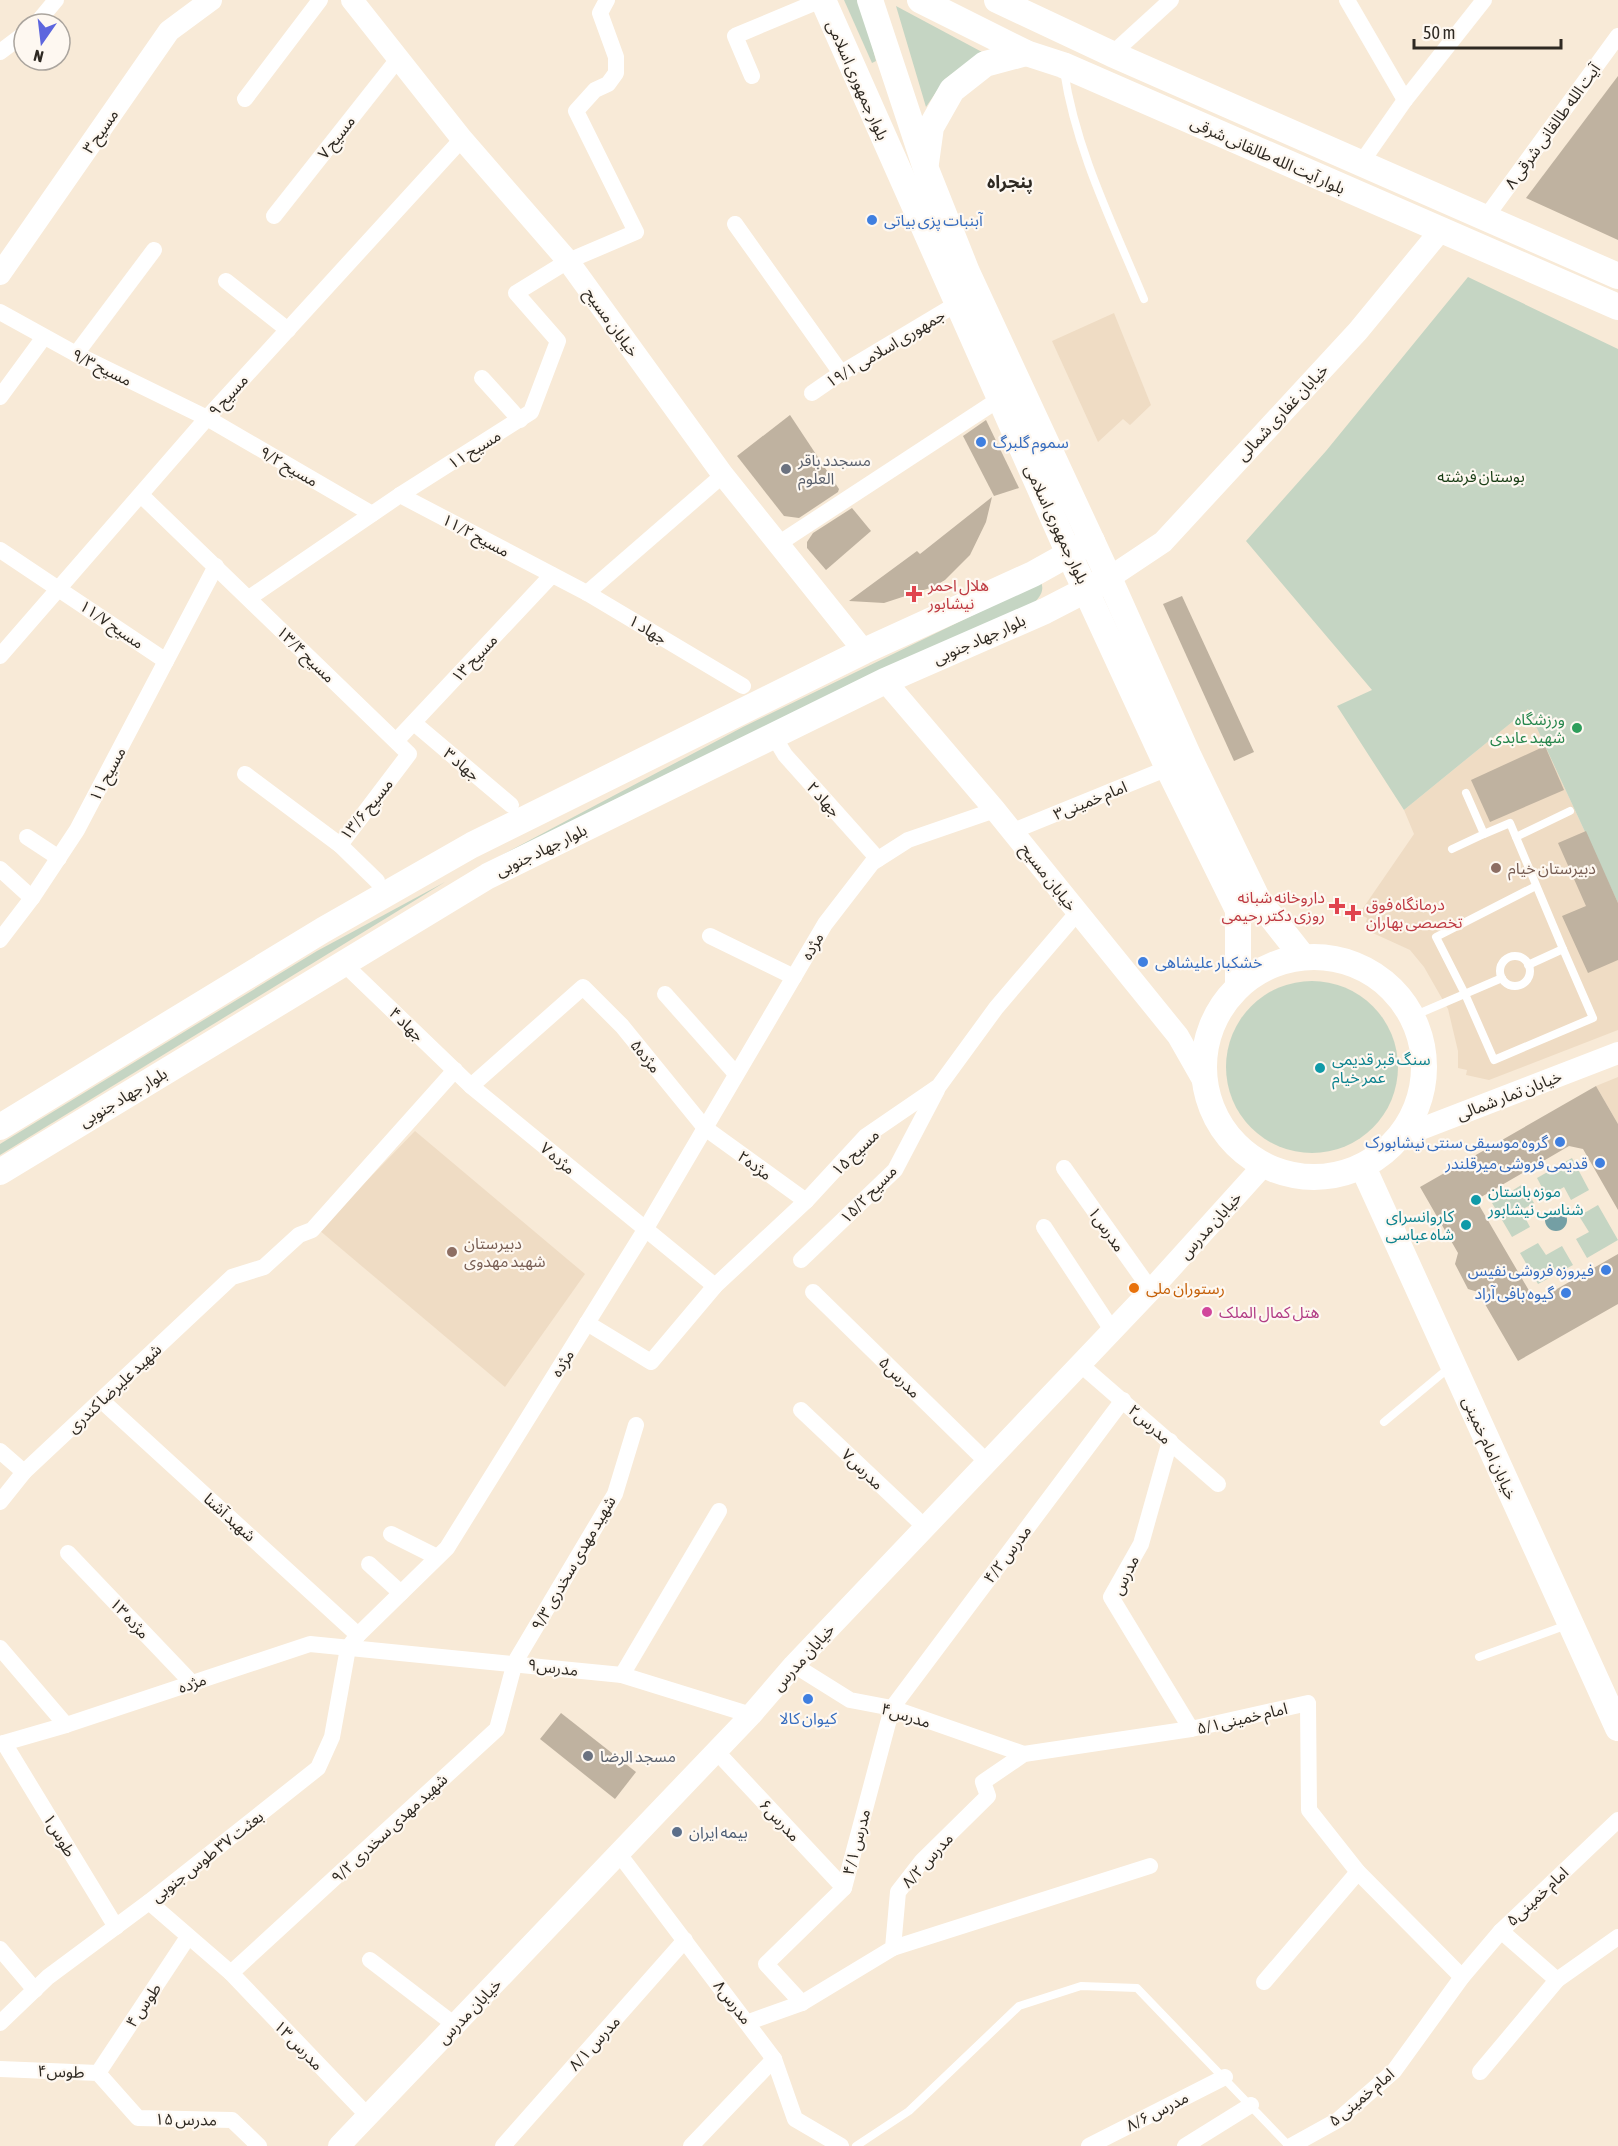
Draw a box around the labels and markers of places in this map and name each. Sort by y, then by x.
place label: آبنبات پزی بیاتی [884,211,984,231]
marker: آبنبات پزی بیاتی [865,213,879,227]
place label: سموم گلبرگ [993,433,1069,455]
marker: سموم گلبرگ [974,435,988,449]
place label: مسجدد باقر العلوم [797,451,871,491]
marker: مسجدد باقر العلوم [779,462,793,476]
place label: هلال احمر نیشابور [927,576,989,613]
marker: هلال احمر نیشابور [905,585,923,603]
place label: ورزشگاه شهید عابدی [1490,710,1565,747]
marker: ورزشگاه شهید عابدی [1570,721,1584,735]
place label: دبیرستان خیام [1508,859,1596,881]
marker: دبیرستان خیام [1489,861,1503,875]
place label: داروخانه شبانه روزی دکتر رحیمی [1221,888,1325,925]
place label: درمانگاه فوق تخصصی بهاران [1366,895,1463,932]
marker: داروخانه شبانه روزی دکتر رحیمی [1330,899,1344,913]
marker: درمانگاه فوق تخصصی بهاران [1344,904,1362,922]
place label: خشکبار علیشاهی [1155,953,1262,972]
marker: خشکبار علیشاهی [1136,955,1150,969]
place label: سنگ قبر قدیمی عمر خیام [1332,1050,1430,1090]
marker: سنگ قبر قدیمی عمر خیام [1313,1061,1327,1075]
place label: گروه موسیقی سنتی نیشابورک [1365,1133,1548,1152]
marker: گروه موسیقی سنتی نیشابورک [1553,1135,1567,1149]
place label: قدیمی فروشی میرقلندر [1444,1154,1588,1173]
marker: قدیمی فروشی میرقلندر [1593,1156,1607,1170]
place label: موزه باستان شناسی نیشابور [1487,1182,1583,1219]
marker: موزه باستان شناسی نیشابور [1469,1193,1483,1207]
place label: کاروانسرای شاه عباسی [1386,1207,1454,1244]
marker: کاروانسرای شاه عباسی [1459,1218,1473,1232]
place label: دبیرستان شهید مهدوی [464,1234,546,1271]
marker: دبیرستان شهید مهدوی [445,1245,459,1259]
place label: فیروزه فروشی نفیس [1468,1261,1594,1280]
marker: فیروزه فروشی نفیس [1599,1263,1613,1277]
place label: رستوران ملی [1146,1279,1225,1298]
marker: رستوران ملی [1127,1281,1141,1295]
place label: گیوه بافی آراد [1474,1284,1554,1303]
marker: گیوه بافی آراد [1559,1286,1573,1300]
place label: هتل کمال الملک [1219,1303,1319,1323]
marker: هتل کمال الملک [1200,1305,1214,1319]
marker: کیوان کالا [801,1692,815,1706]
place label: کیوان کالا [779,1709,837,1728]
place label: مسجد الرضا [600,1747,676,1766]
marker: مسجد الرضا [581,1749,595,1763]
place label: بیمه ایران [689,1823,748,1842]
marker: بیمه ایران [670,1825,684,1839]

